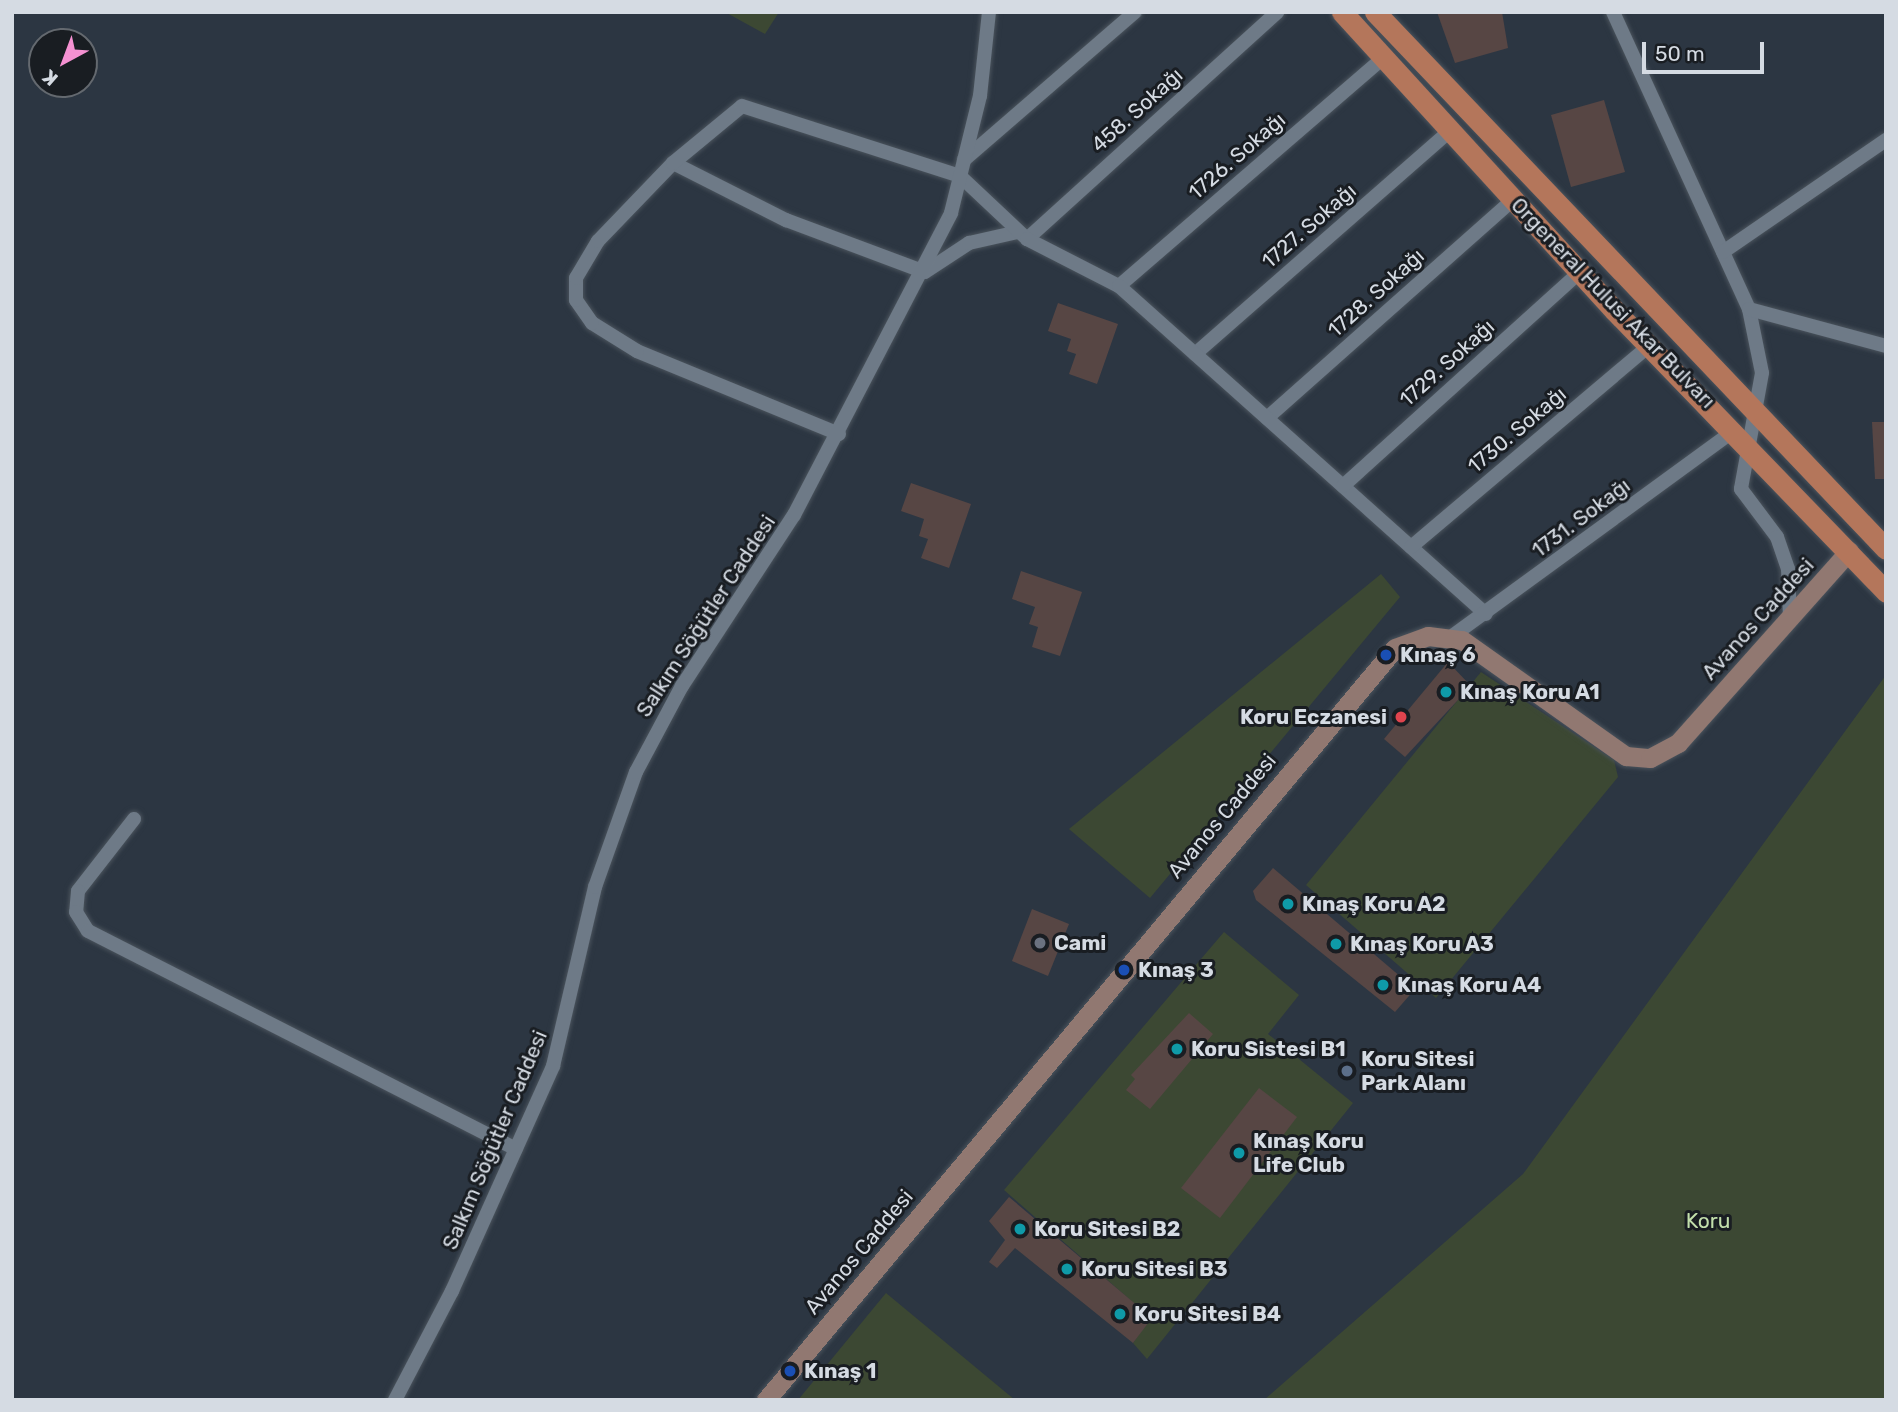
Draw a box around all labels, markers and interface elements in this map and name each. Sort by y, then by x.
north arrow [28,28,98,98]
scale bar [1646,28,1769,72]
text: 50 m [1655,41,1705,66]
street label: 458. Sokağı [1086,62,1188,158]
text: K [38,65,63,91]
street label: 1726. Sokağı [1183,107,1291,205]
street label: 1727. Sokağı [1257,178,1361,274]
street label: Orgeneral Hulusi Akar Bulvarı [1505,192,1721,414]
street label: 1728. Sokağı [1323,243,1429,343]
street label: 1729. Sokağı [1395,314,1499,412]
street label: 1730. Sokağı [1463,382,1571,478]
street label: 1731. Sokağı [1527,473,1635,563]
street label: Salkım Söğütler Caddesi [631,510,781,722]
street label: Avanos Caddesi [1697,553,1819,685]
place label: Kınaş 6 [1400,642,1476,668]
marker: Kınaş 6 [1378,647,1394,663]
place label: Kınaş Koru A1 [1460,679,1600,705]
marker: Kınaş Koru A1 [1438,684,1454,700]
place label: Koru Eczanesi [1240,704,1387,730]
marker: Koru Eczanesi [1393,709,1409,725]
street label: Avanos Caddesi [1163,749,1281,883]
place label: Kınaş Koru A2 [1302,891,1446,917]
marker: Kınaş Koru A2 [1280,896,1296,912]
place label: Cami [1054,930,1106,956]
place label: Kınaş Koru A3 [1350,931,1494,957]
marker: Cami [1032,935,1048,951]
marker: Kınaş Koru A3 [1328,936,1344,952]
place label: Kınaş 3 [1138,957,1214,983]
marker: Kınaş 3 [1116,962,1132,978]
place label: Kınaş Koru A4 [1397,972,1542,998]
marker: Kınaş Koru A4 [1375,977,1391,993]
street label: Salkım Söğütler Caddesi [437,1026,553,1254]
place label: Koru Sistesi B1 [1191,1036,1346,1062]
marker: Koru Sistesi B1 [1169,1041,1185,1057]
place label: Koru Sitesi Park Alanı [1361,1046,1474,1096]
marker: Koru Sitesi Park Alanı [1339,1063,1355,1079]
place label: Kınaş Koru Life Club [1253,1128,1364,1178]
marker: Kınaş Koru Life Club [1231,1145,1247,1161]
street label: Avanos Caddesi [800,1185,918,1319]
park label: Koru [1686,1208,1730,1234]
place label: Koru Sitesi B2 [1034,1216,1180,1242]
marker: Koru Sitesi B2 [1012,1221,1028,1237]
place label: Koru Sitesi B3 [1081,1256,1228,1282]
marker: Koru Sitesi B3 [1059,1261,1075,1277]
place label: Koru Sitesi B4 [1134,1301,1281,1327]
marker: Koru Sitesi B4 [1112,1306,1128,1322]
place label: Kınaş 1 [804,1358,876,1384]
marker: Kınaş 1 [782,1363,798,1379]

